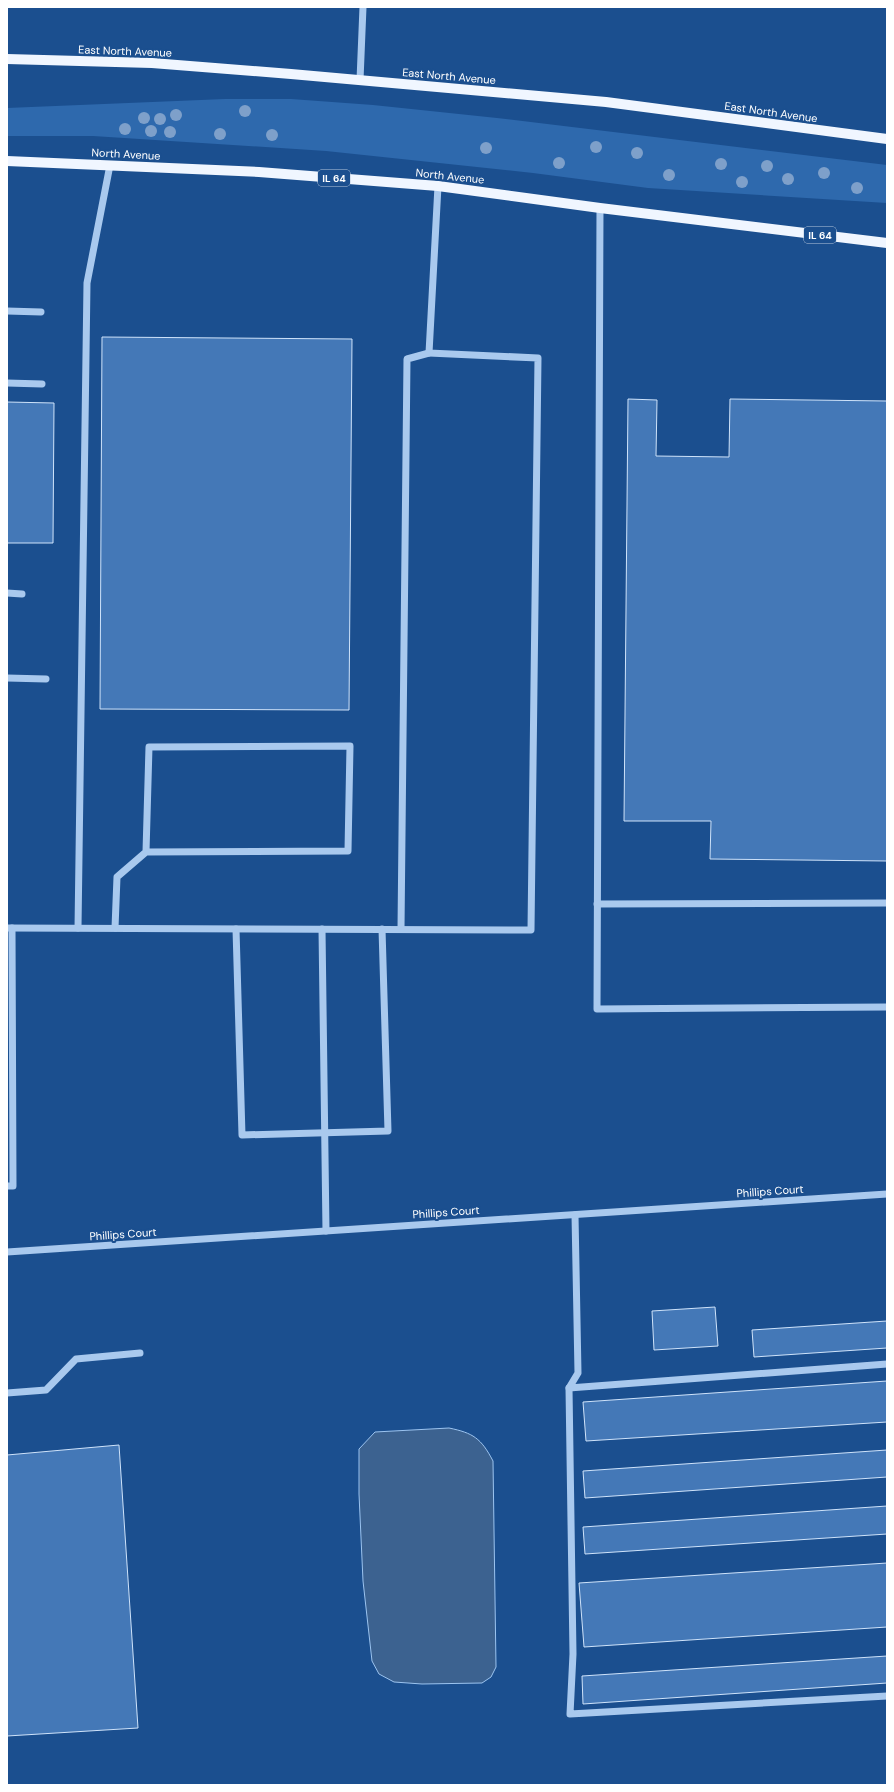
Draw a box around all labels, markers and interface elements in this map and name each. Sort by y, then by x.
street label: East North Avenue [78,42,172,60]
street label: East North Avenue [402,65,496,87]
street label: East North Avenue [724,99,818,125]
street label: North Avenue [91,145,161,163]
street label: North Avenue [415,165,485,187]
road number: IL 64 [318,170,350,186]
road number: IL 64 [804,227,836,243]
street label: Phillips Court [736,1182,804,1200]
street label: Phillips Court [412,1203,480,1221]
street label: Phillips Court [89,1225,157,1243]

